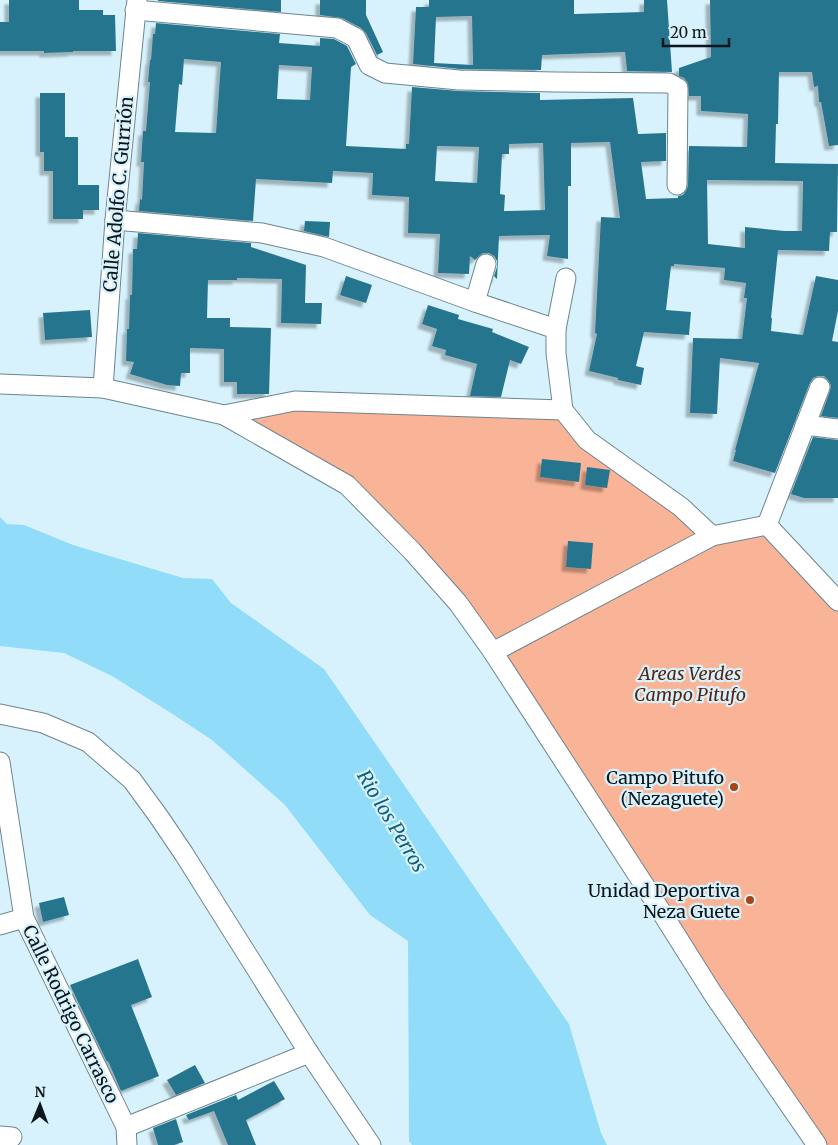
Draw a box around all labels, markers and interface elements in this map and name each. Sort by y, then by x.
scale bar [663,15,729,47]
text: 20 m [670,23,707,42]
street label: Calle Adolfo C. Gurrión [98,95,138,293]
park label: Areas Verdes Campo Pitufo [634,662,746,706]
water label: Rio los Perros [352,766,432,876]
place label: Campo Pitufo (Nezaguete) [606,766,724,810]
marker: Campo Pitufo (Nezaguete) [728,781,740,793]
place label: Unidad Deportiva Neza Guete [588,879,740,923]
marker: Unidad Deportiva Neza Guete [744,894,756,906]
street label: Calle Rodrigo Carrasco [18,921,124,1107]
north arrow [15,1080,65,1130]
text: N [35,1083,46,1101]

